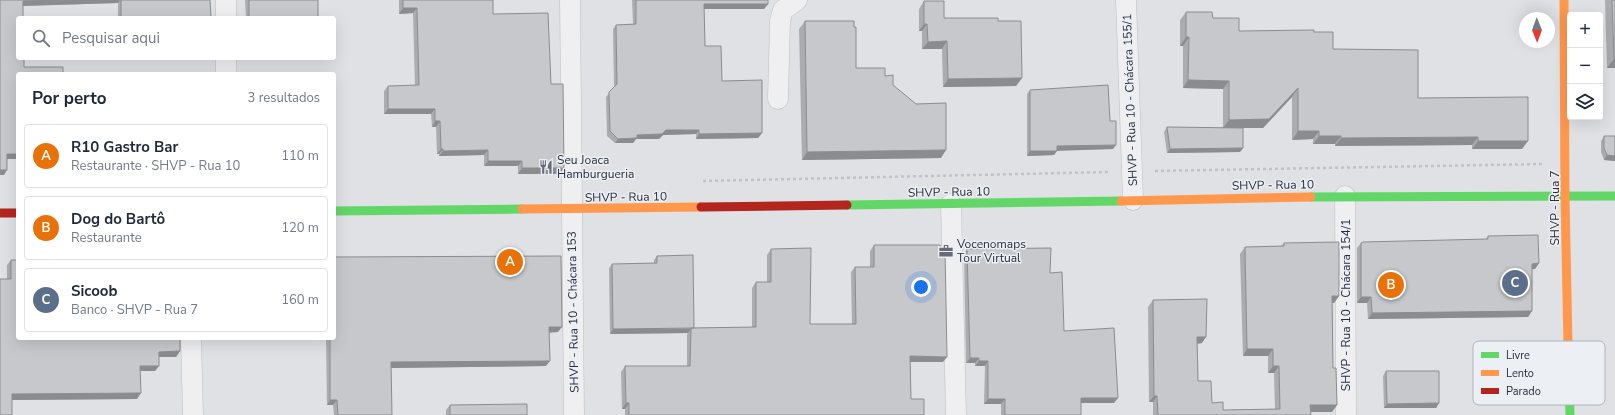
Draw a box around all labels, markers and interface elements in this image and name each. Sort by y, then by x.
north arrow [1519,12,1555,48]
map controls [1567,12,1603,120]
button: + [1567,12,1603,48]
street label: SHVP - Rua 10 - Chácara 155/1 [1119,14,1141,186]
search box [16,16,336,60]
icon: search [30,27,52,49]
text: Pesquisar aqui [62,28,160,48]
button: − [1567,48,1603,84]
button: layers [1567,84,1603,120]
text: Por perto [32,87,107,110]
text: 3 resultados [248,89,320,107]
text: R10 Gastro Bar [71,137,178,157]
text: A [41,147,51,165]
text: 110 m [281,147,319,165]
place label: Seu Joaca Hamburgueria [557,152,634,182]
text: Restaurante · SHVP - Rua 10 [71,157,240,175]
restaurant icon: Seu Joaca Hamburgueria [538,159,554,175]
street label: SHVP - Rua 7 [1547,170,1563,246]
street label: SHVP - Rua 10 [1232,176,1314,194]
street label: SHVP - Rua 10 [908,183,990,201]
street label: SHVP - Rua 10 [585,188,667,206]
text: Dog do Bartô [71,209,165,229]
text: B [42,219,50,237]
text: 120 m [281,219,319,237]
street label: SHVP - Rua 10 - Chácara 154/1 [1338,219,1354,391]
text: Restaurante [71,229,142,247]
street label: SHVP - Rua 10 - Chácara 153 [564,231,582,393]
place label: Vocenomaps Tour Virtual [956,236,1026,266]
office icon: Vocenomaps Tour Virtual [938,243,954,259]
pin: A [497,247,523,277]
pin: C [1502,268,1528,298]
pin: B [1378,270,1404,300]
your location [911,277,931,297]
text: Sicoob [71,281,118,301]
text: C [42,291,50,309]
text: 160 m [281,291,319,309]
text: Banco · SHVP - Rua 7 [71,301,198,319]
legend [1473,341,1605,405]
text: Livre [1506,348,1530,363]
text: Lento [1506,366,1534,381]
text: Parado [1506,384,1541,399]

